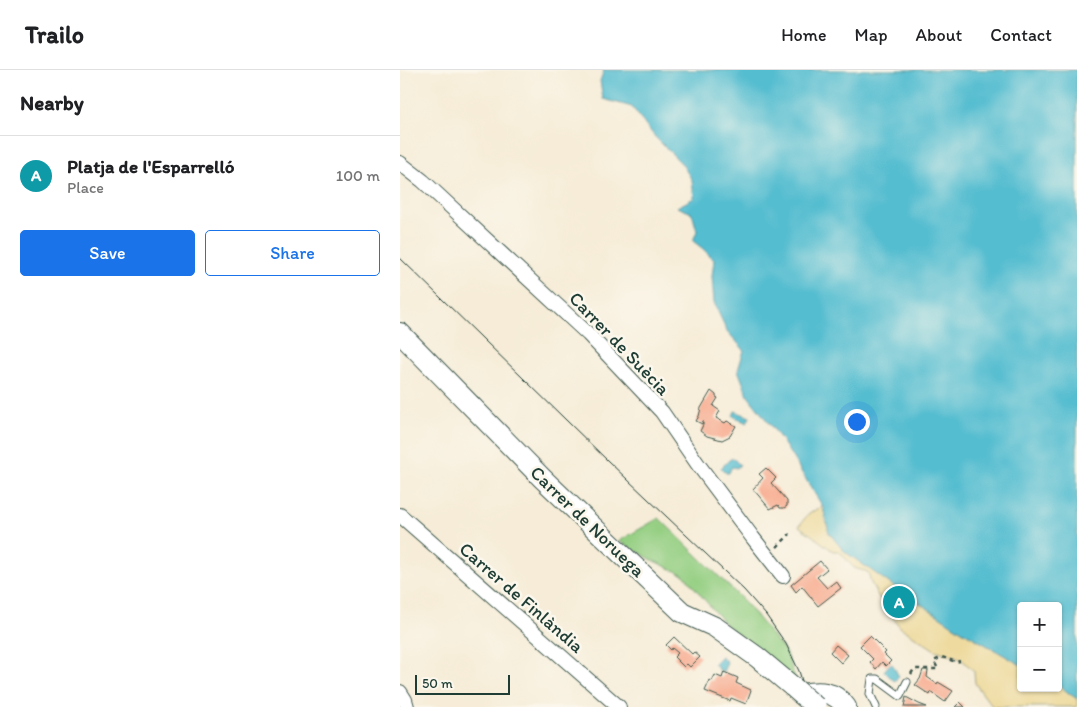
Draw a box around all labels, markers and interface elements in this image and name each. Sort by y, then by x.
text: Trailo [25,20,84,49]
text: Home [781,24,827,46]
text: Map [855,24,888,46]
text: About [916,24,962,46]
text: Contact [990,24,1052,46]
text: Nearby [20,90,84,115]
text: Platja de l'Esparrelló [67,155,235,178]
text: A [31,166,41,185]
text: 100 m [336,166,380,185]
text: Place [67,178,104,197]
button: Save [20,230,195,276]
button: Share [205,230,380,276]
street label: Carrer de Suècia [564,287,675,400]
your location [844,409,870,435]
street label: Carrer de Noruega [526,461,650,582]
street label: Carrer de Finlàndia [455,537,589,658]
pin: A [883,583,915,621]
map controls [1017,602,1062,692]
button: + [1017,602,1062,647]
button: − [1017,647,1062,692]
scale bar [415,672,510,695]
text: 50 m [422,675,453,692]

